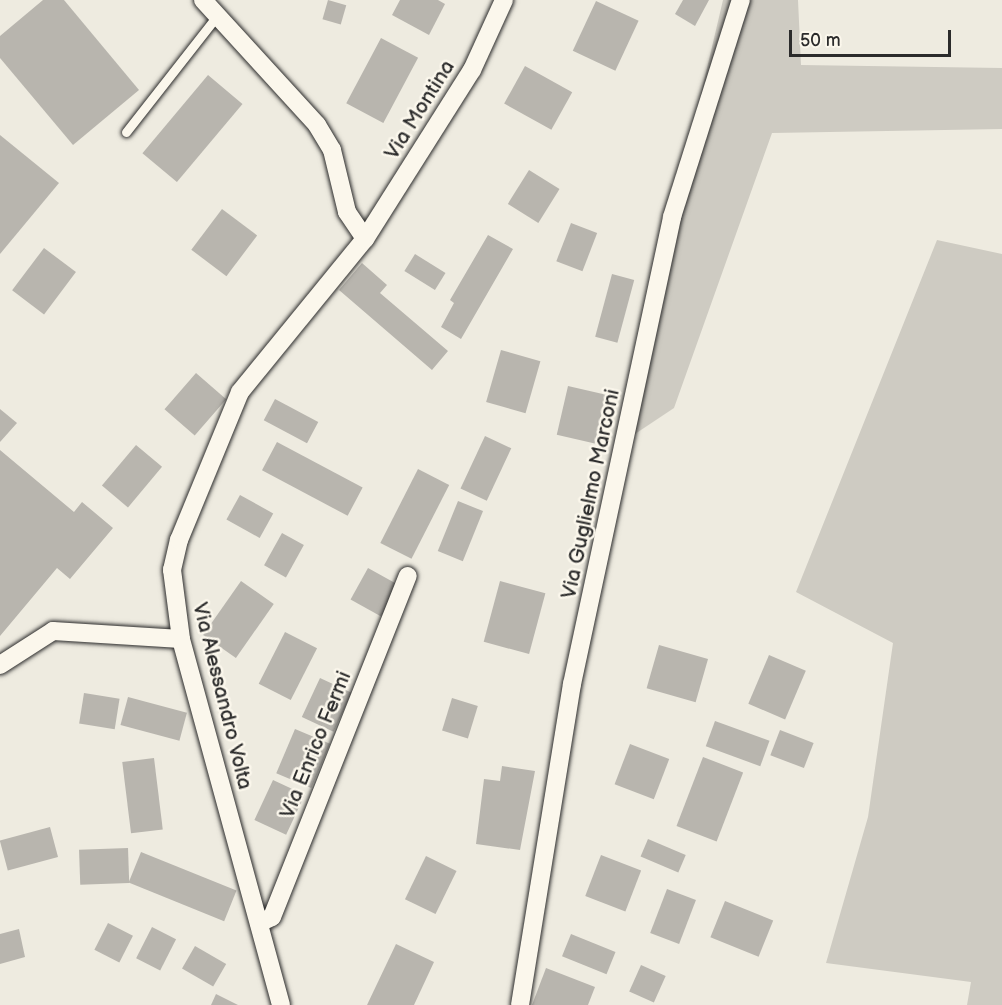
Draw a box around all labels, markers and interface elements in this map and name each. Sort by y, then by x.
scale bar [792,18,954,56]
text: 50 m [800,30,841,51]
street label: Via Montina [380,56,460,164]
street label: Via Guglielmo Marconi [556,387,626,601]
street label: Via Alessandro Volta [187,600,257,792]
street label: Via Enrico Fermi [275,668,357,822]

